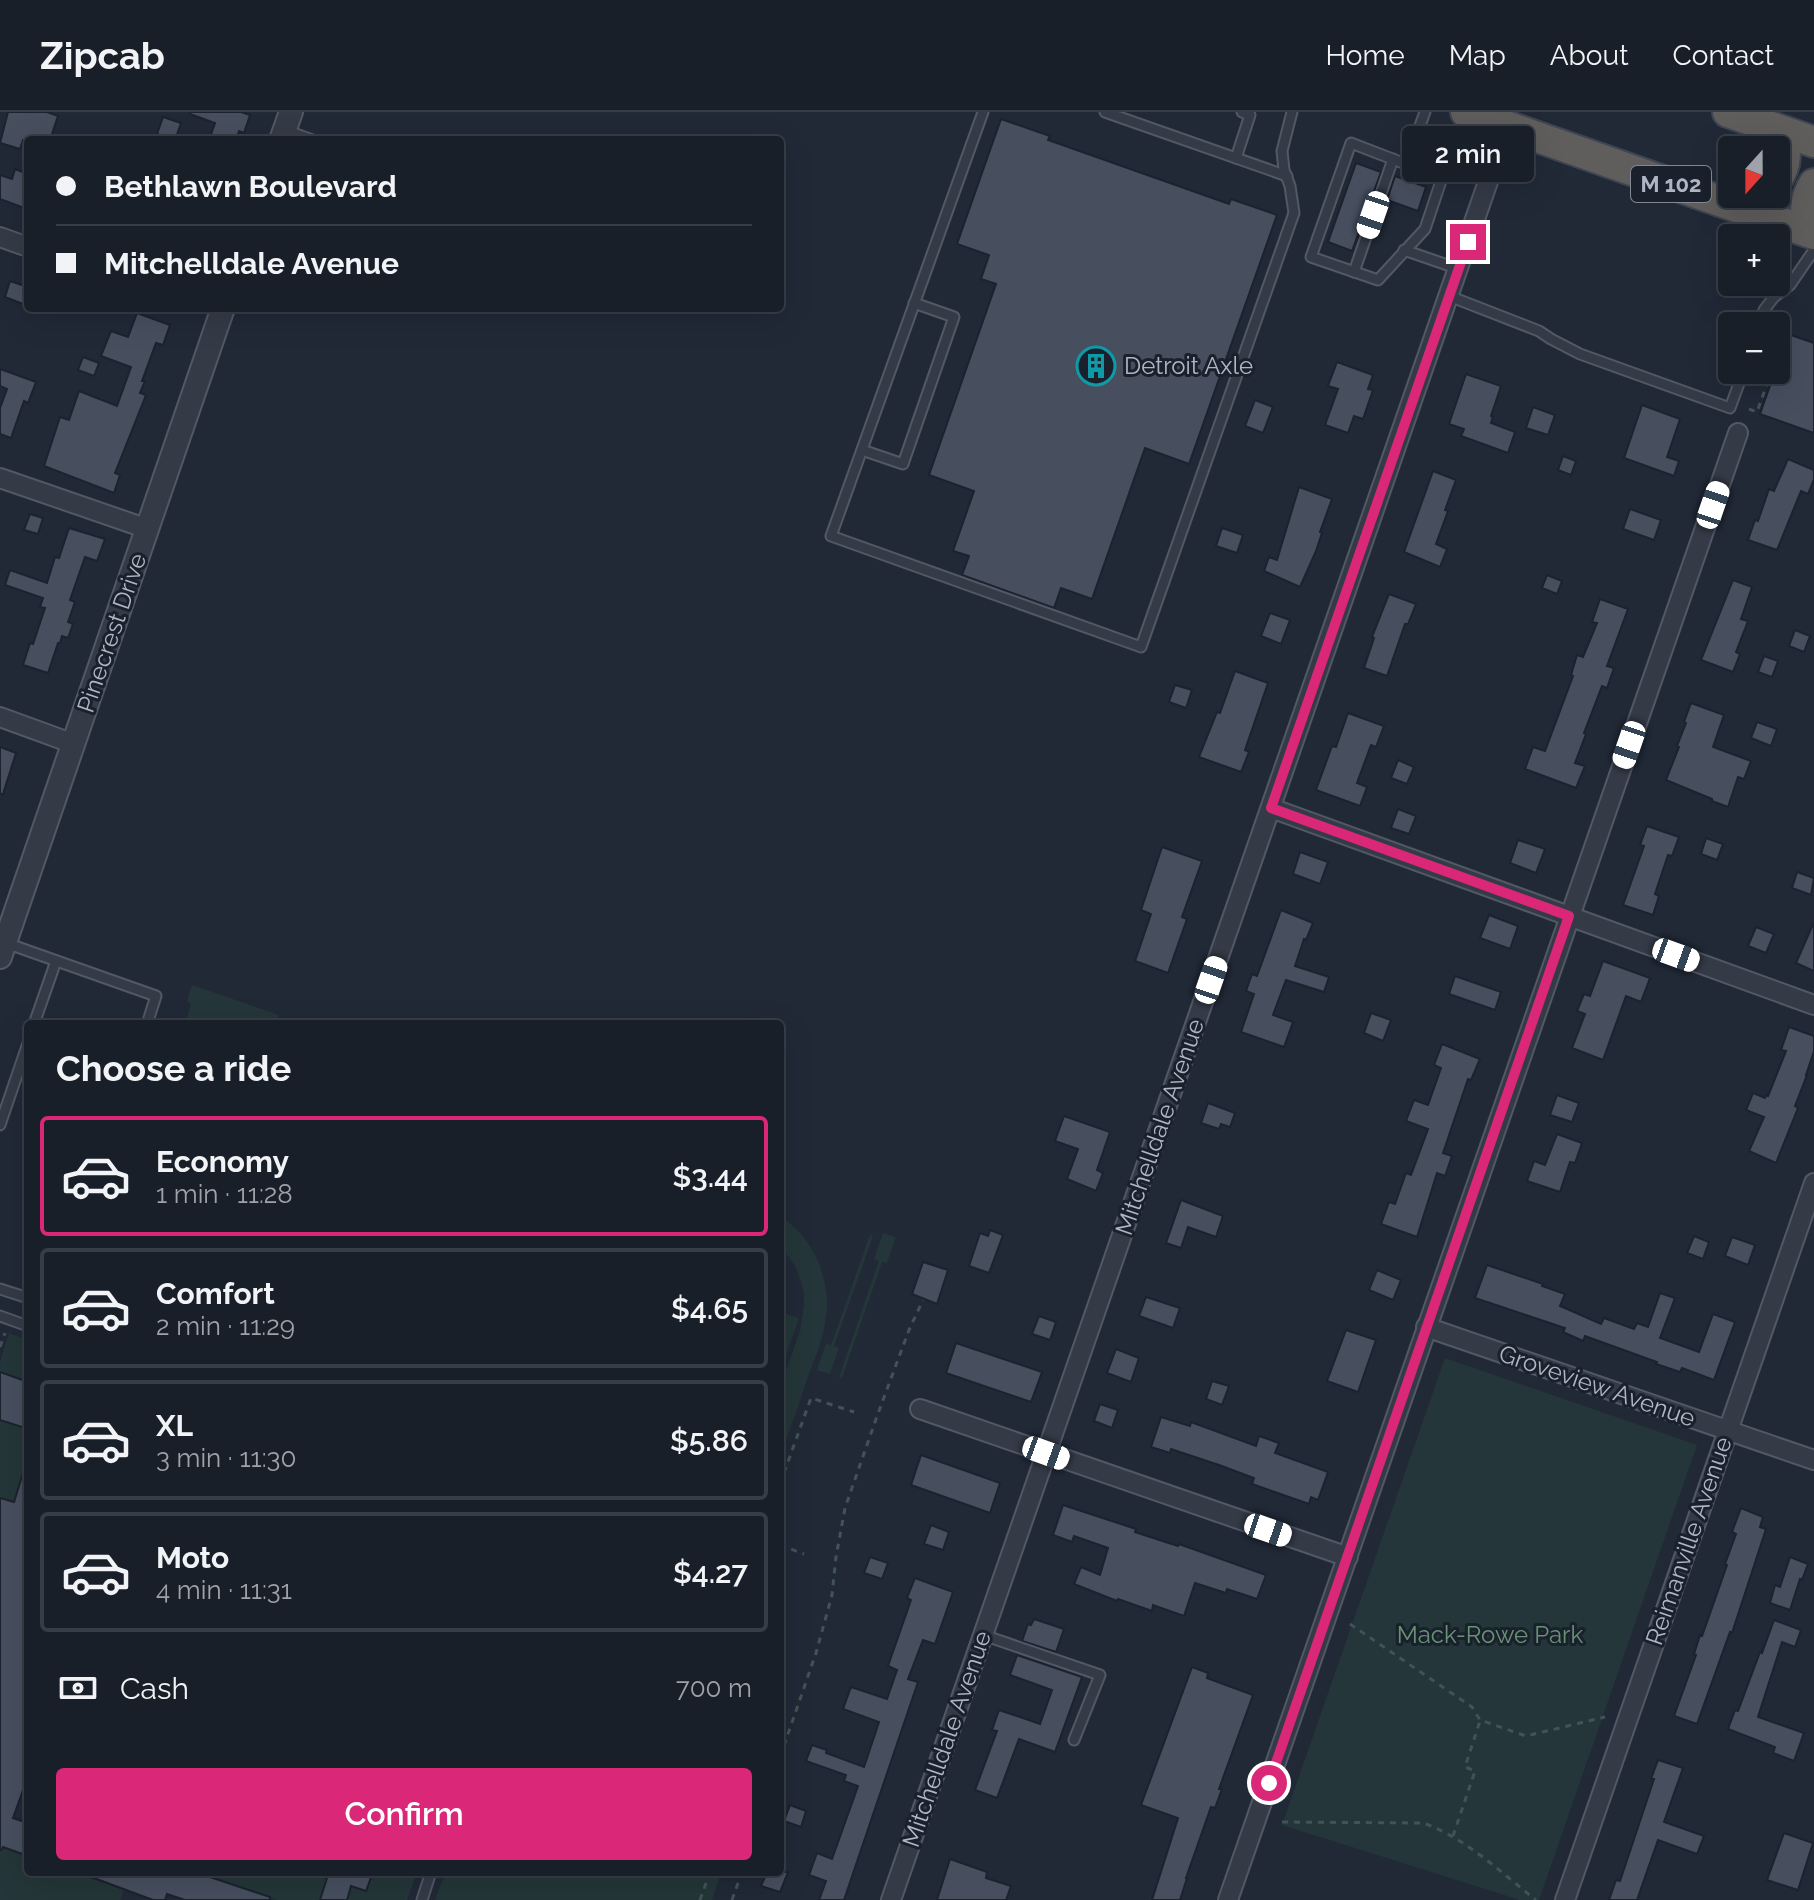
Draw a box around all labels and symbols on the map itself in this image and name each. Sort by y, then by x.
callout: 2 min [1402,126,1534,182]
north arrow [1718,136,1790,208]
road number: M 102 [1631,166,1711,202]
car [1354,188,1392,242]
route end [1450,224,1486,260]
building icon: Detroit Axle [1075,345,1117,387]
place label: Detroit Axle [1124,351,1253,380]
car [1694,478,1732,532]
street label: Pinecrest Drive [71,549,152,716]
car [1610,718,1648,772]
car [1649,936,1703,974]
car [1192,953,1230,1007]
street label: Mitchelldale Avenue [1109,1015,1210,1239]
street label: Groveview Avenue [1495,1338,1699,1433]
street label: Reimanville Avenue [1639,1433,1738,1649]
car [1019,1434,1073,1472]
car [1241,1511,1295,1549]
park label: Mack-Rowe Park [1397,1620,1583,1649]
street label: Mitchelldale Avenue [896,1627,997,1851]
route start [1251,1765,1287,1801]

